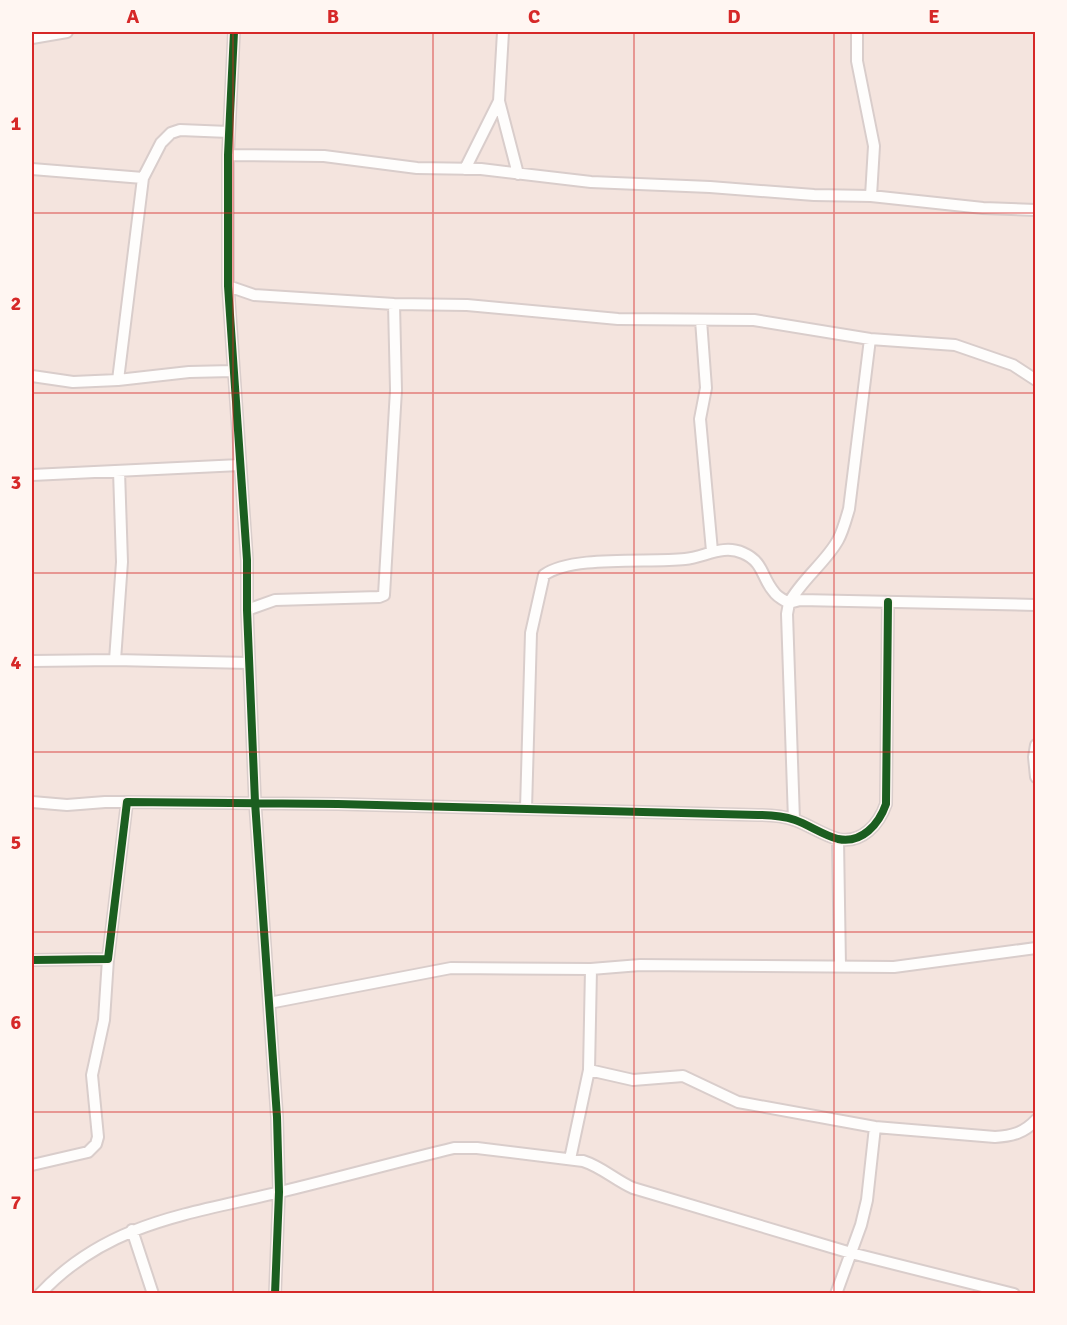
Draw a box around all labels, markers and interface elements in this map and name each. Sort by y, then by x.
text: A [127,4,140,29]
text: B [327,4,339,29]
text: C [528,4,540,29]
text: D [727,4,741,29]
text: E [928,4,940,29]
text: 1 [11,111,22,136]
text: 2 [11,291,21,316]
text: 3 [11,470,21,495]
text: 4 [11,650,22,675]
text: 5 [11,830,21,855]
text: 6 [11,1010,22,1035]
text: 7 [11,1190,22,1215]

